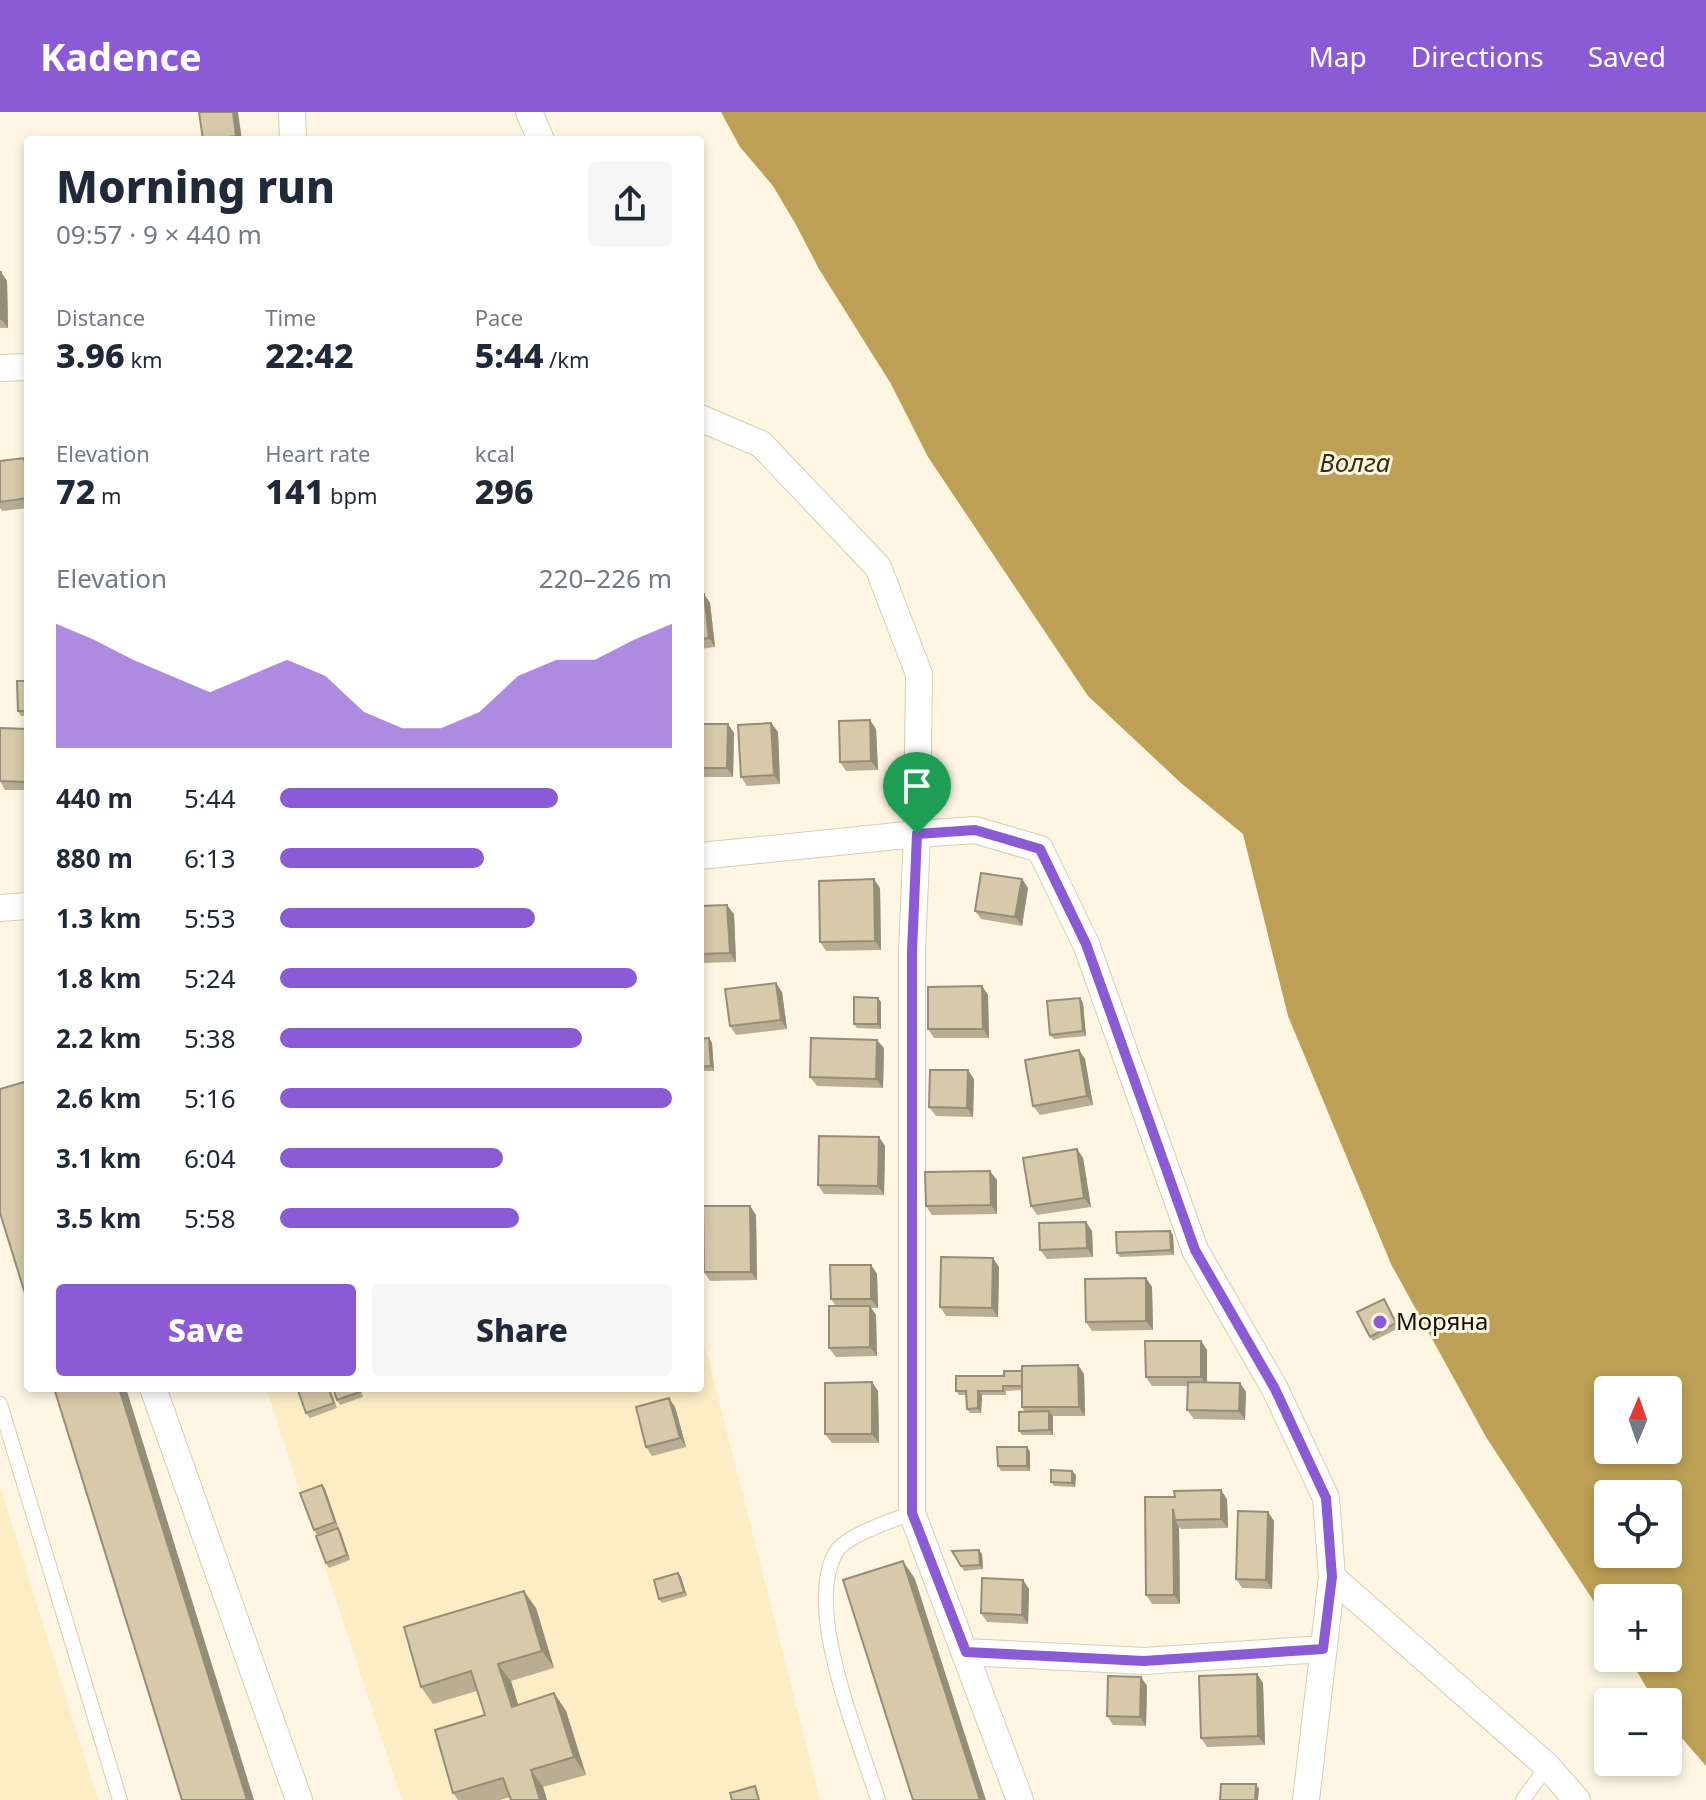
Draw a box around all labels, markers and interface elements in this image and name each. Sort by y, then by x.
text: Kadence [40,30,202,82]
text: Map [1308,37,1367,75]
text: Directions [1411,37,1544,75]
text: Saved [1588,37,1666,75]
text: Morning run [56,156,335,216]
button: share [588,162,672,246]
text: 09:57 · 9 × 440 m [56,216,262,252]
text: Distance [56,302,145,332]
text: Time [265,302,316,332]
text: Pace [475,302,523,332]
text: 3.96 [56,332,125,378]
text: 22:42 [265,332,354,378]
text: 5:44 [475,332,543,378]
text: km [125,344,163,374]
text: /km [543,344,590,374]
text: Elevation [56,438,150,468]
text: Heart rate [265,438,370,468]
text: kcal [475,438,515,468]
water label: Волга [1320,444,1391,480]
text: 72 [56,468,95,514]
text: 141 [265,468,324,514]
text: 296 [475,468,534,514]
text: m [95,480,122,510]
text: bpm [324,480,378,510]
text: Elevation [56,560,167,596]
text: 220–226 m [539,560,672,596]
pin [883,752,951,834]
icon: arrive [895,764,939,808]
text: 440 m [56,780,133,816]
text: 5:44 [184,780,236,816]
text: 880 m [56,840,133,876]
text: 6:13 [184,840,236,876]
text: 1.3 km [56,900,141,936]
text: 5:53 [184,900,236,936]
text: 1.8 km [56,960,141,996]
text: 5:24 [184,960,236,996]
text: 2.2 km [56,1020,141,1056]
text: 5:38 [184,1020,236,1056]
text: 2.6 km [56,1080,141,1116]
text: 5:16 [184,1080,236,1116]
text: 3.1 km [56,1140,141,1176]
text: 6:04 [184,1140,236,1176]
text: 3.5 km [56,1200,141,1236]
text: 5:58 [184,1200,236,1236]
button: Save [56,1284,356,1376]
button: Share [372,1284,672,1376]
place label: Моряна [1396,1304,1488,1337]
marker: Моряна [1371,1313,1389,1331]
north arrow [1594,1376,1682,1464]
map controls [1594,1376,1682,1776]
button: locate [1594,1480,1682,1568]
button: + [1594,1584,1682,1672]
button: − [1594,1688,1682,1776]

